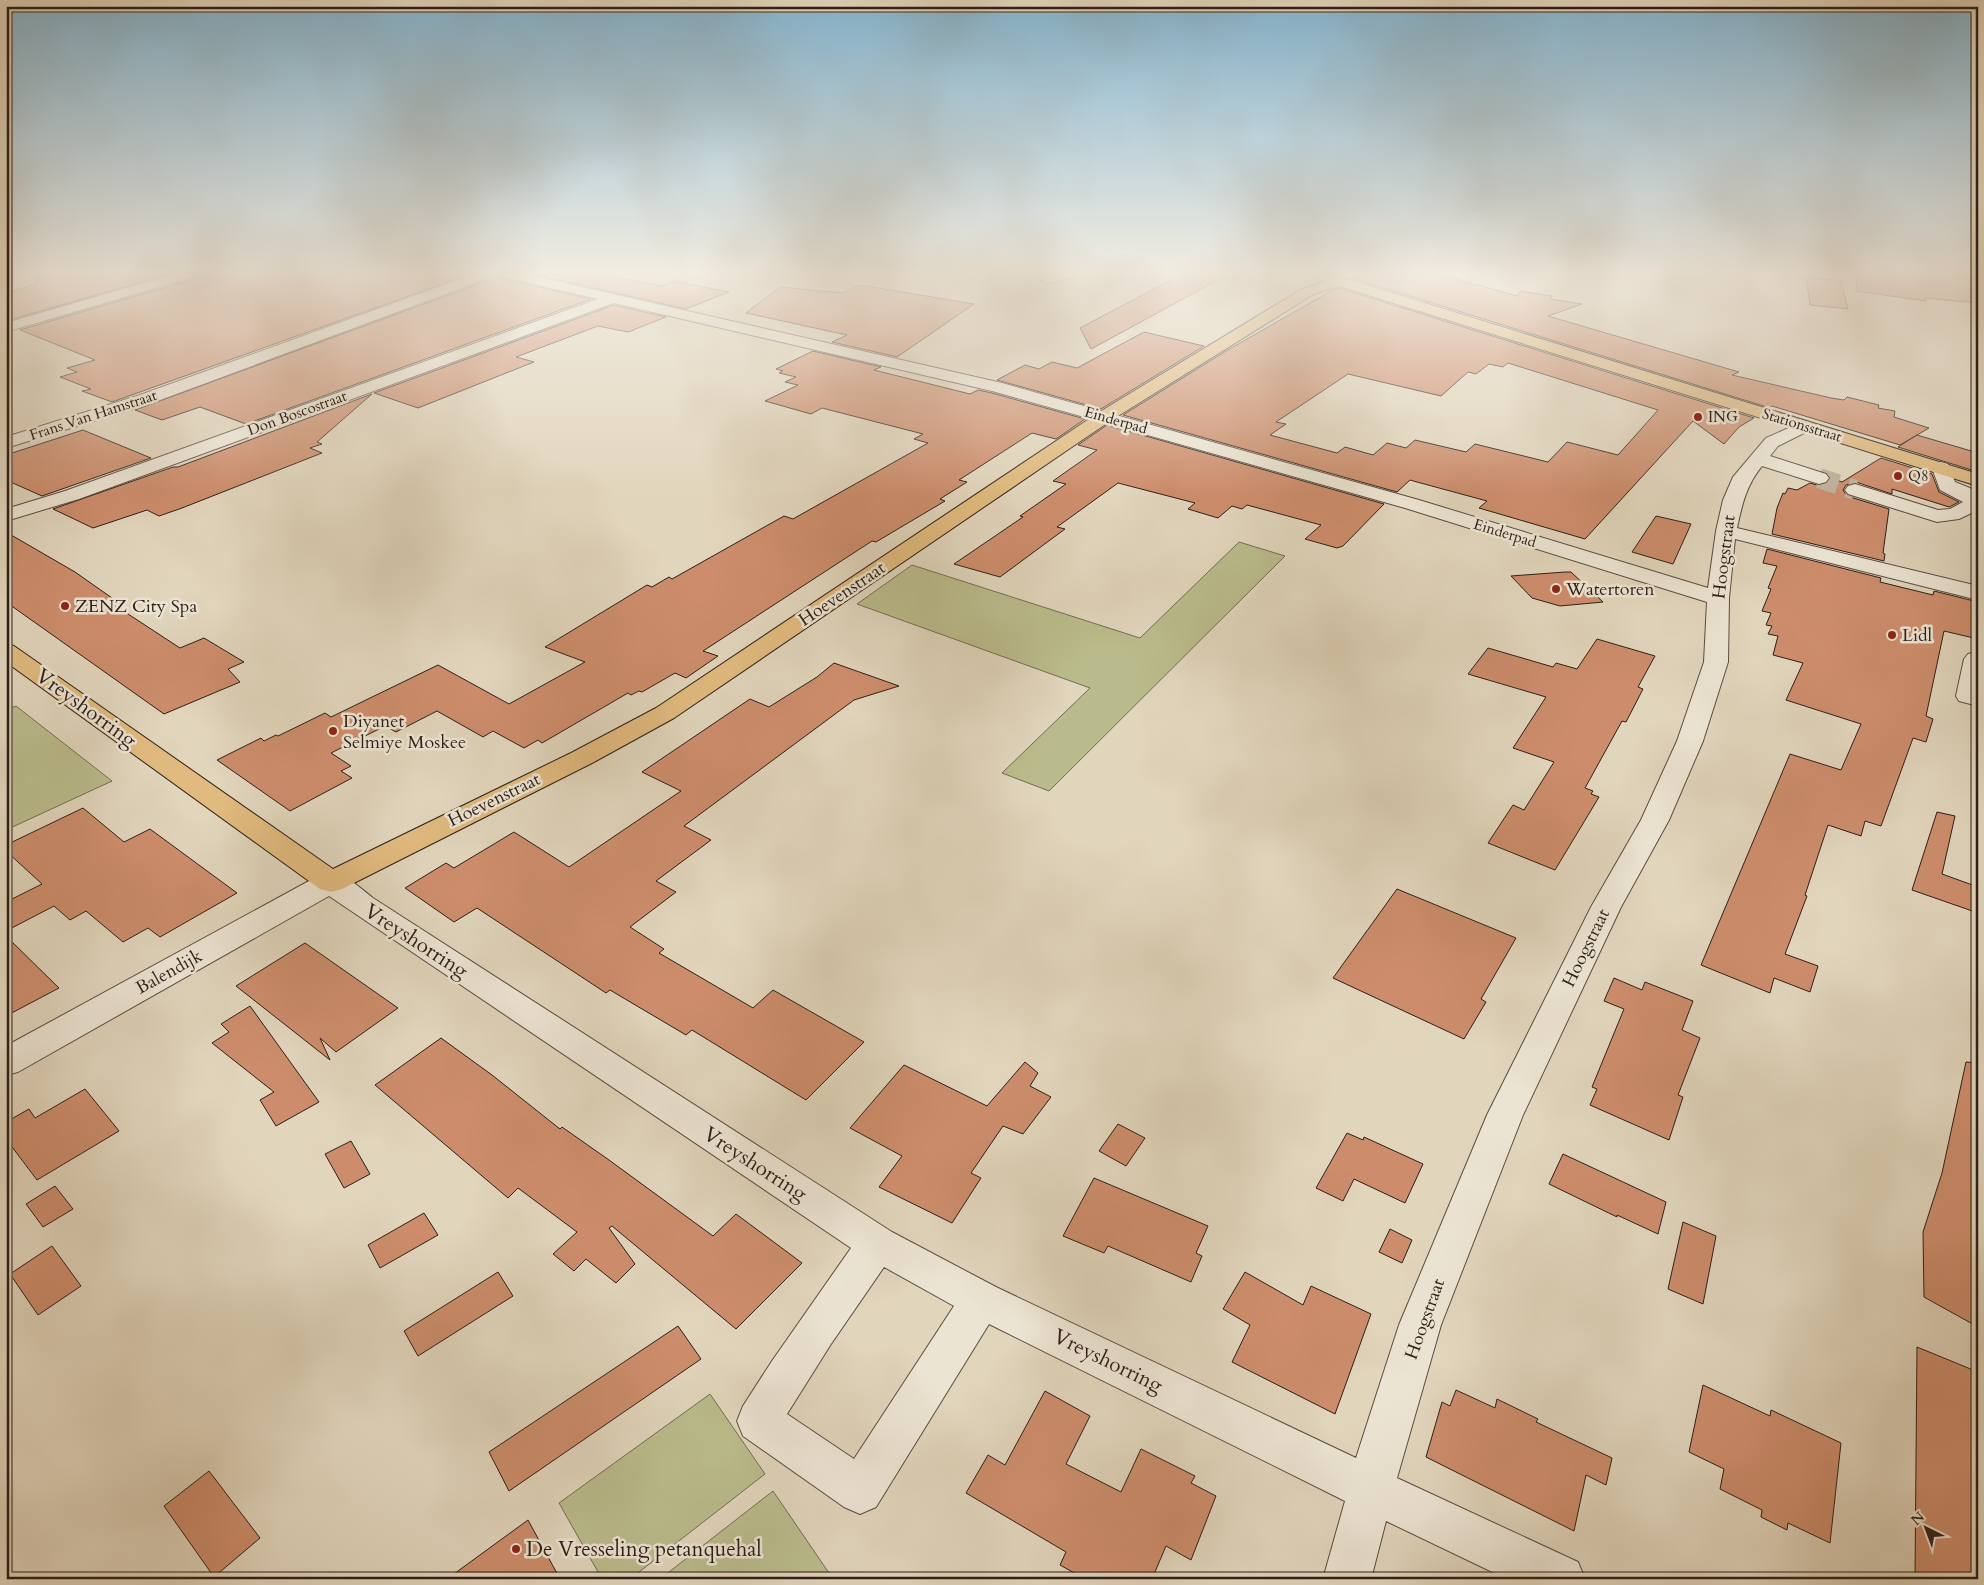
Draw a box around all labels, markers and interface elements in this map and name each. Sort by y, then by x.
street label: Frans Van Hamstraat [27,385,159,445]
street label: Don Boscostraat [245,386,350,440]
street label: Einderpad [1082,401,1150,439]
street label: Stationsstraat [1760,403,1845,447]
place label: ING [1708,407,1738,427]
marker: ING [1692,411,1704,423]
place label: Q8 [1908,466,1929,486]
marker: Q8 [1892,470,1904,482]
street label: Hoogstraat [1706,513,1742,600]
street label: Einderpad [1471,514,1539,552]
street label: Hoevenstraat [794,556,891,632]
place label: Watertoren [1565,577,1655,602]
marker: Watertoren [1550,583,1562,595]
place label: ZENZ City Spa [75,594,197,619]
marker: ZENZ City Spa [59,600,71,612]
place label: Lidl [1902,623,1933,648]
marker: Lidl [1886,629,1898,641]
street label: Vreyshorring [30,661,143,755]
place label: Diyanet Selmiye Moskee [343,709,466,755]
marker: Diyanet Selmiye Moskee [327,725,339,737]
street label: Hoevenstraat [444,767,545,833]
street label: Vreyshorring [358,897,474,986]
street label: Hoogstraat [1556,904,1616,991]
street label: Balendijk [131,943,207,1000]
street label: Vreyshorring [697,1120,813,1209]
street label: Hoogstraat [1399,1275,1451,1363]
street label: Vreyshorring [1048,1322,1168,1400]
north arrow [1902,1502,1952,1552]
text: N [1907,1508,1929,1530]
place label: De Vresseling petanquehal [526,1535,762,1564]
marker: De Vresseling petanquehal [510,1543,522,1555]

